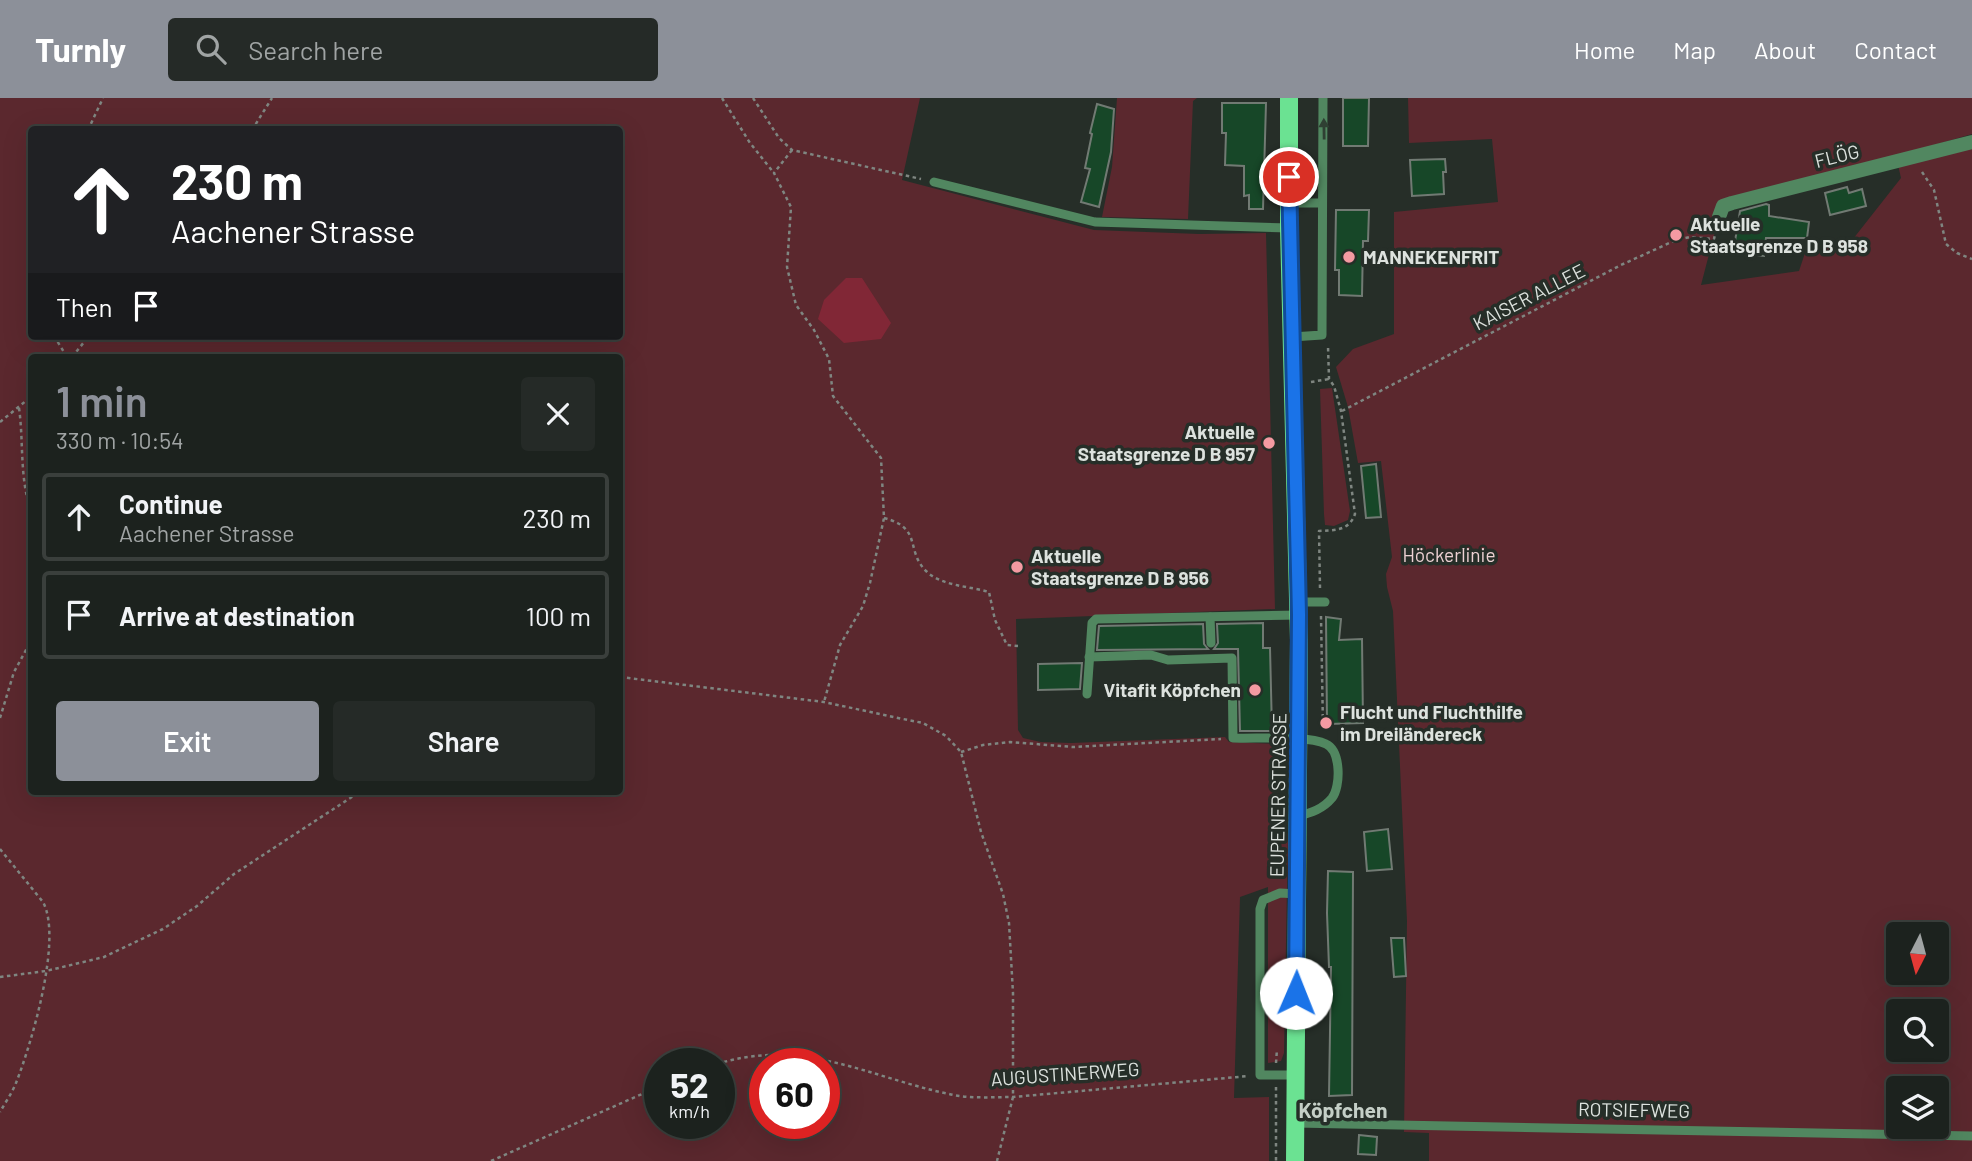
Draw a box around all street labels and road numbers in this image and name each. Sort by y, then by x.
street label: FLÖG [1812,139,1861,172]
street label: KAISER ALLEE [1469,258,1589,335]
street label: EUPENER STRASSE [1265,713,1290,877]
street label: AUGUSTINERWEG [990,1057,1140,1090]
street label: ROTSIEFWEG [1578,1097,1690,1122]

